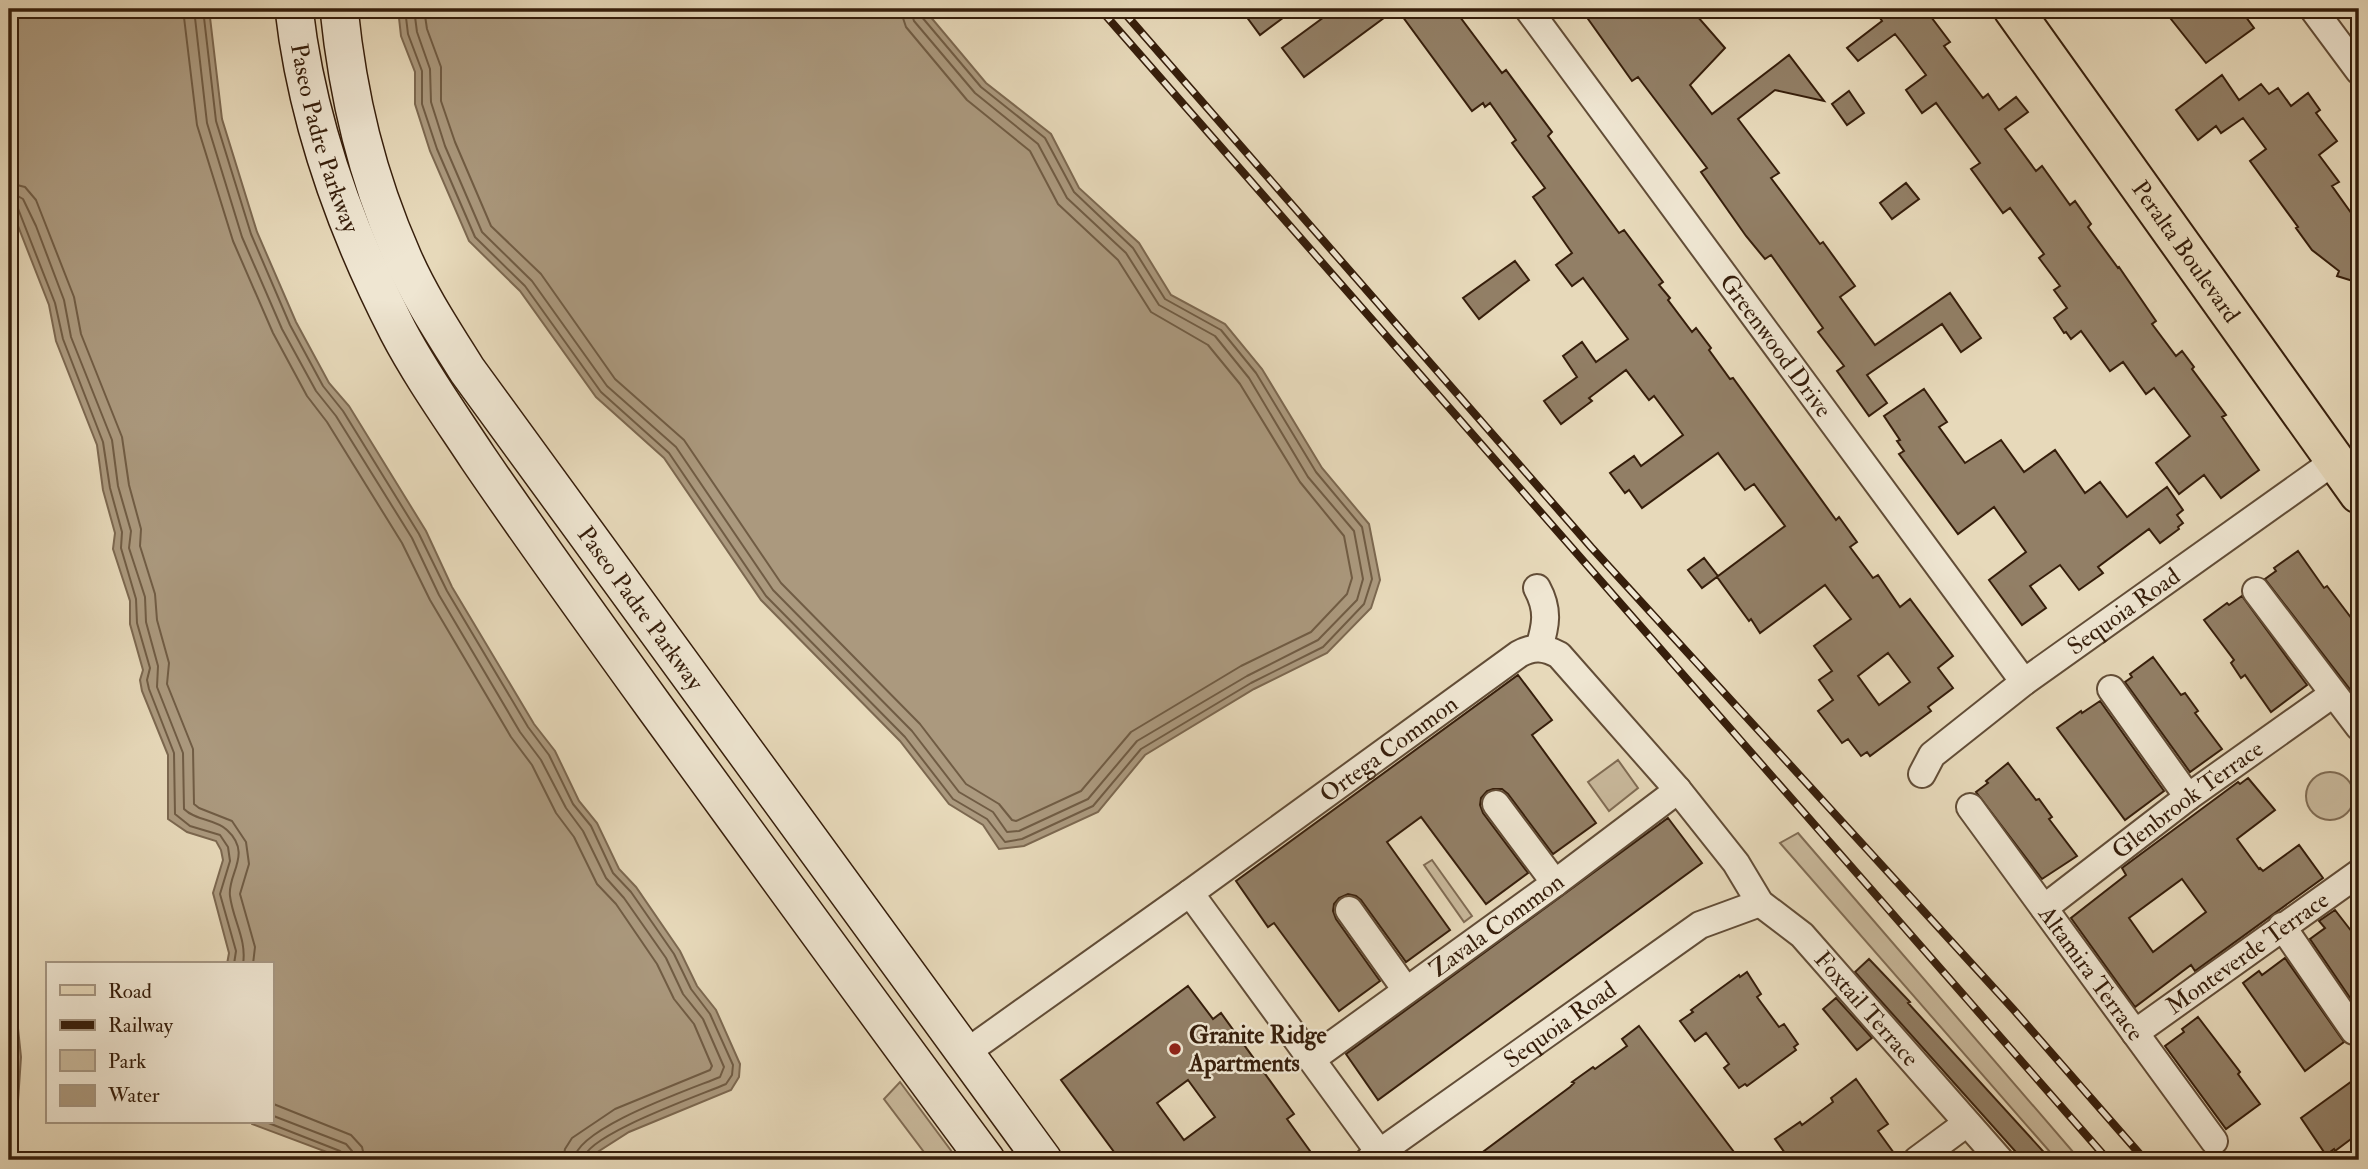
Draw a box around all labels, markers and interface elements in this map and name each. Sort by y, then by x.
street label: Paseo Padre Parkway [283,41,366,238]
street label: Peralta Boulevard [2124,175,2247,329]
street label: Greenwood Drive [1712,268,1839,424]
street label: Paseo Padre Parkway [570,520,711,697]
street label: Sequoia Road [2061,561,2186,662]
street label: Ortega Common [1314,689,1464,810]
street label: Glenbrook Terrace [2106,733,2270,866]
street label: Zavala Common [1423,867,1571,985]
street label: Monteverde Terrace [2160,885,2335,1022]
street label: Altamira Terrace [2031,899,2151,1047]
street label: Foxtail Terrace [1807,945,1926,1073]
legend [46,962,273,1124]
street label: Sequoia Road [1498,974,1623,1076]
text: Road [108,978,153,1005]
text: Railway [108,1012,174,1039]
place label: Granite Ridge Apartments [1188,1020,1327,1079]
marker: Granite Ridge Apartments [1167,1041,1183,1057]
text: Park [108,1048,146,1075]
text: Water [107,1082,160,1109]

